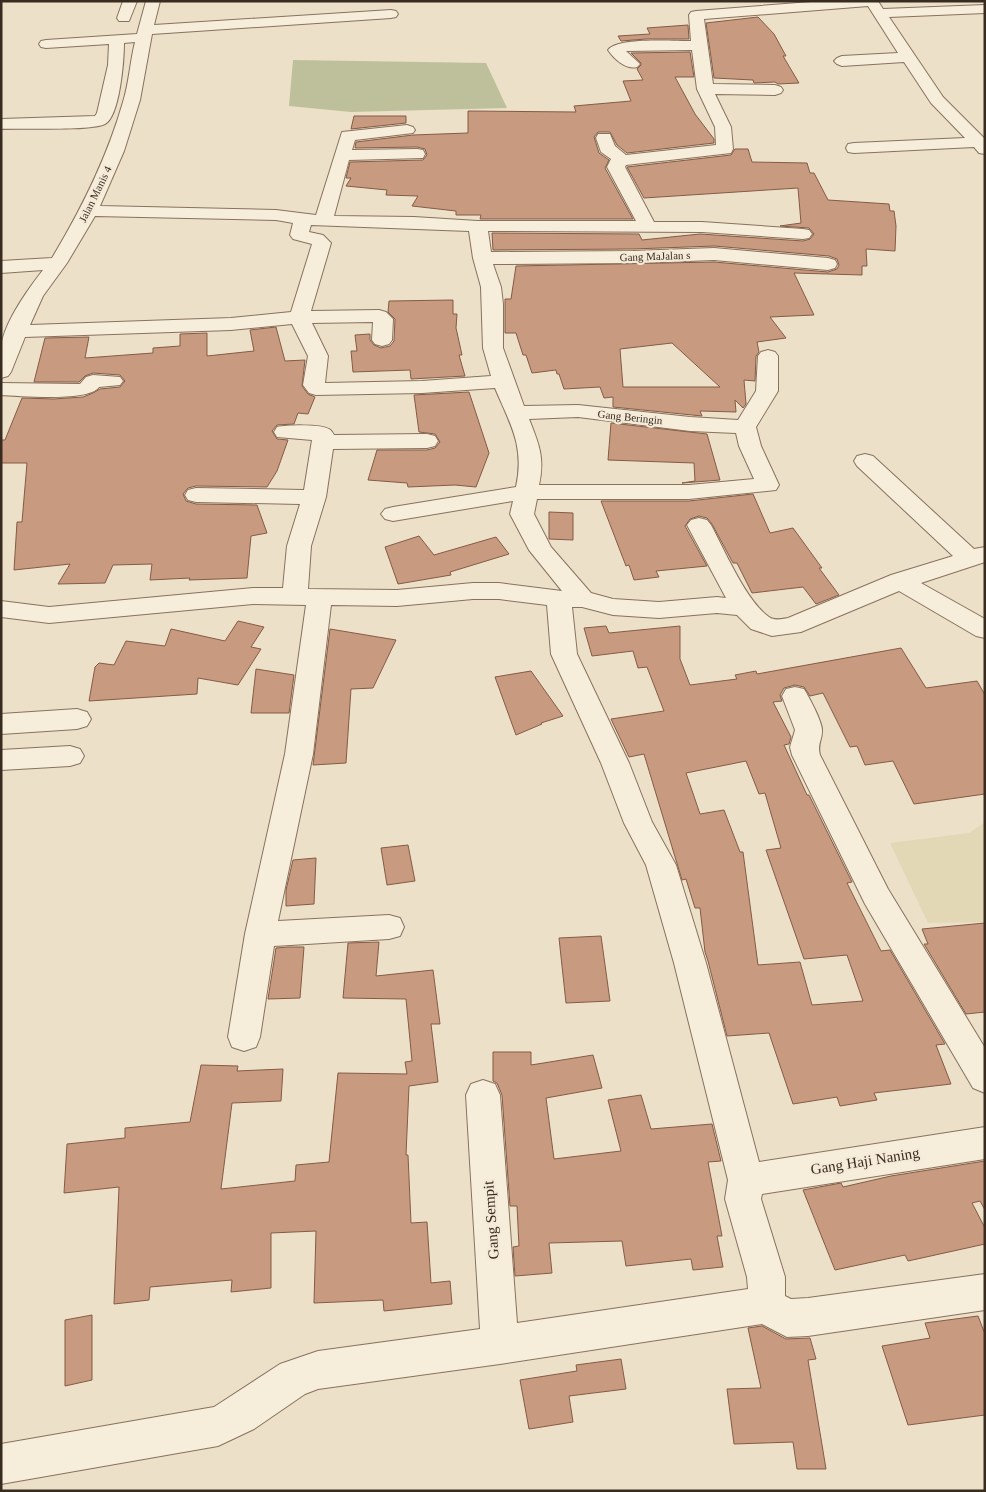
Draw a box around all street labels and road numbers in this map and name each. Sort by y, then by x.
street label: Jalan Manis 4 [76,163,114,224]
street label: Gang MaJalan s [619,249,691,263]
street label: Gang Beringin [597,408,663,426]
street label: Gang Haji Naning [809,1144,921,1178]
street label: Gang Sempit [480,1179,502,1260]

